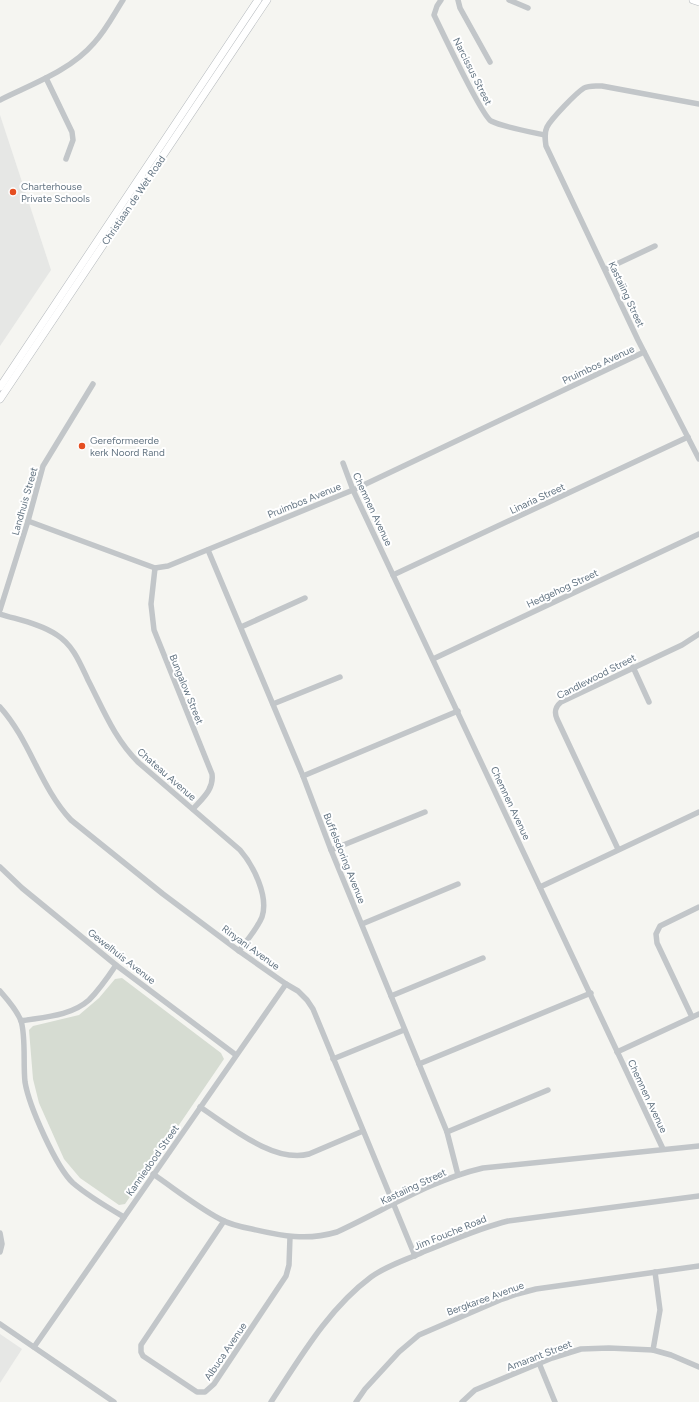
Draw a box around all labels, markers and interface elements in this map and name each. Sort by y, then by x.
street label: Narcissus Street [450,35,495,107]
street label: Christiaan de Wet Road [99,153,168,248]
place label: Charterhouse Private Schools [21,180,90,205]
marker: Charterhouse Private Schools [8,187,18,197]
street label: Kastaiing Street [606,259,648,329]
street label: Pruimbos Avenue [560,342,637,387]
place label: Gereformeerde kerk Noord Rand [90,434,165,459]
marker: Gereformeerde kerk Noord Rand [77,441,87,451]
street label: Landhuis Street [9,465,40,537]
street label: Chemnen Avenue [350,470,395,549]
street label: Pruimbos Avenue [266,480,343,521]
street label: Linaria Street [508,480,567,517]
street label: Hedgehog Street [524,566,600,611]
street label: Candlewood Street [555,651,638,702]
street label: Bungalow Street [167,652,207,726]
street label: Chateau Avenue [134,745,199,804]
street label: Chemnen Avenue [488,764,533,843]
street label: Buffelsdoring Avenue [320,811,369,906]
street label: Rinyani Avenue [219,922,283,973]
street label: Gewelhuis Avenue [85,926,159,987]
street label: Chemnen Avenue [625,1057,670,1136]
street label: Kanniedood Street [123,1122,182,1198]
street label: Kastaiing Street [378,1165,448,1207]
street label: Jim Fouche Road [412,1212,489,1253]
street label: Bergkaree Avenue [445,1278,526,1318]
street label: Albuca Avenue [201,1319,250,1383]
street label: Amarant Street [505,1337,574,1374]

